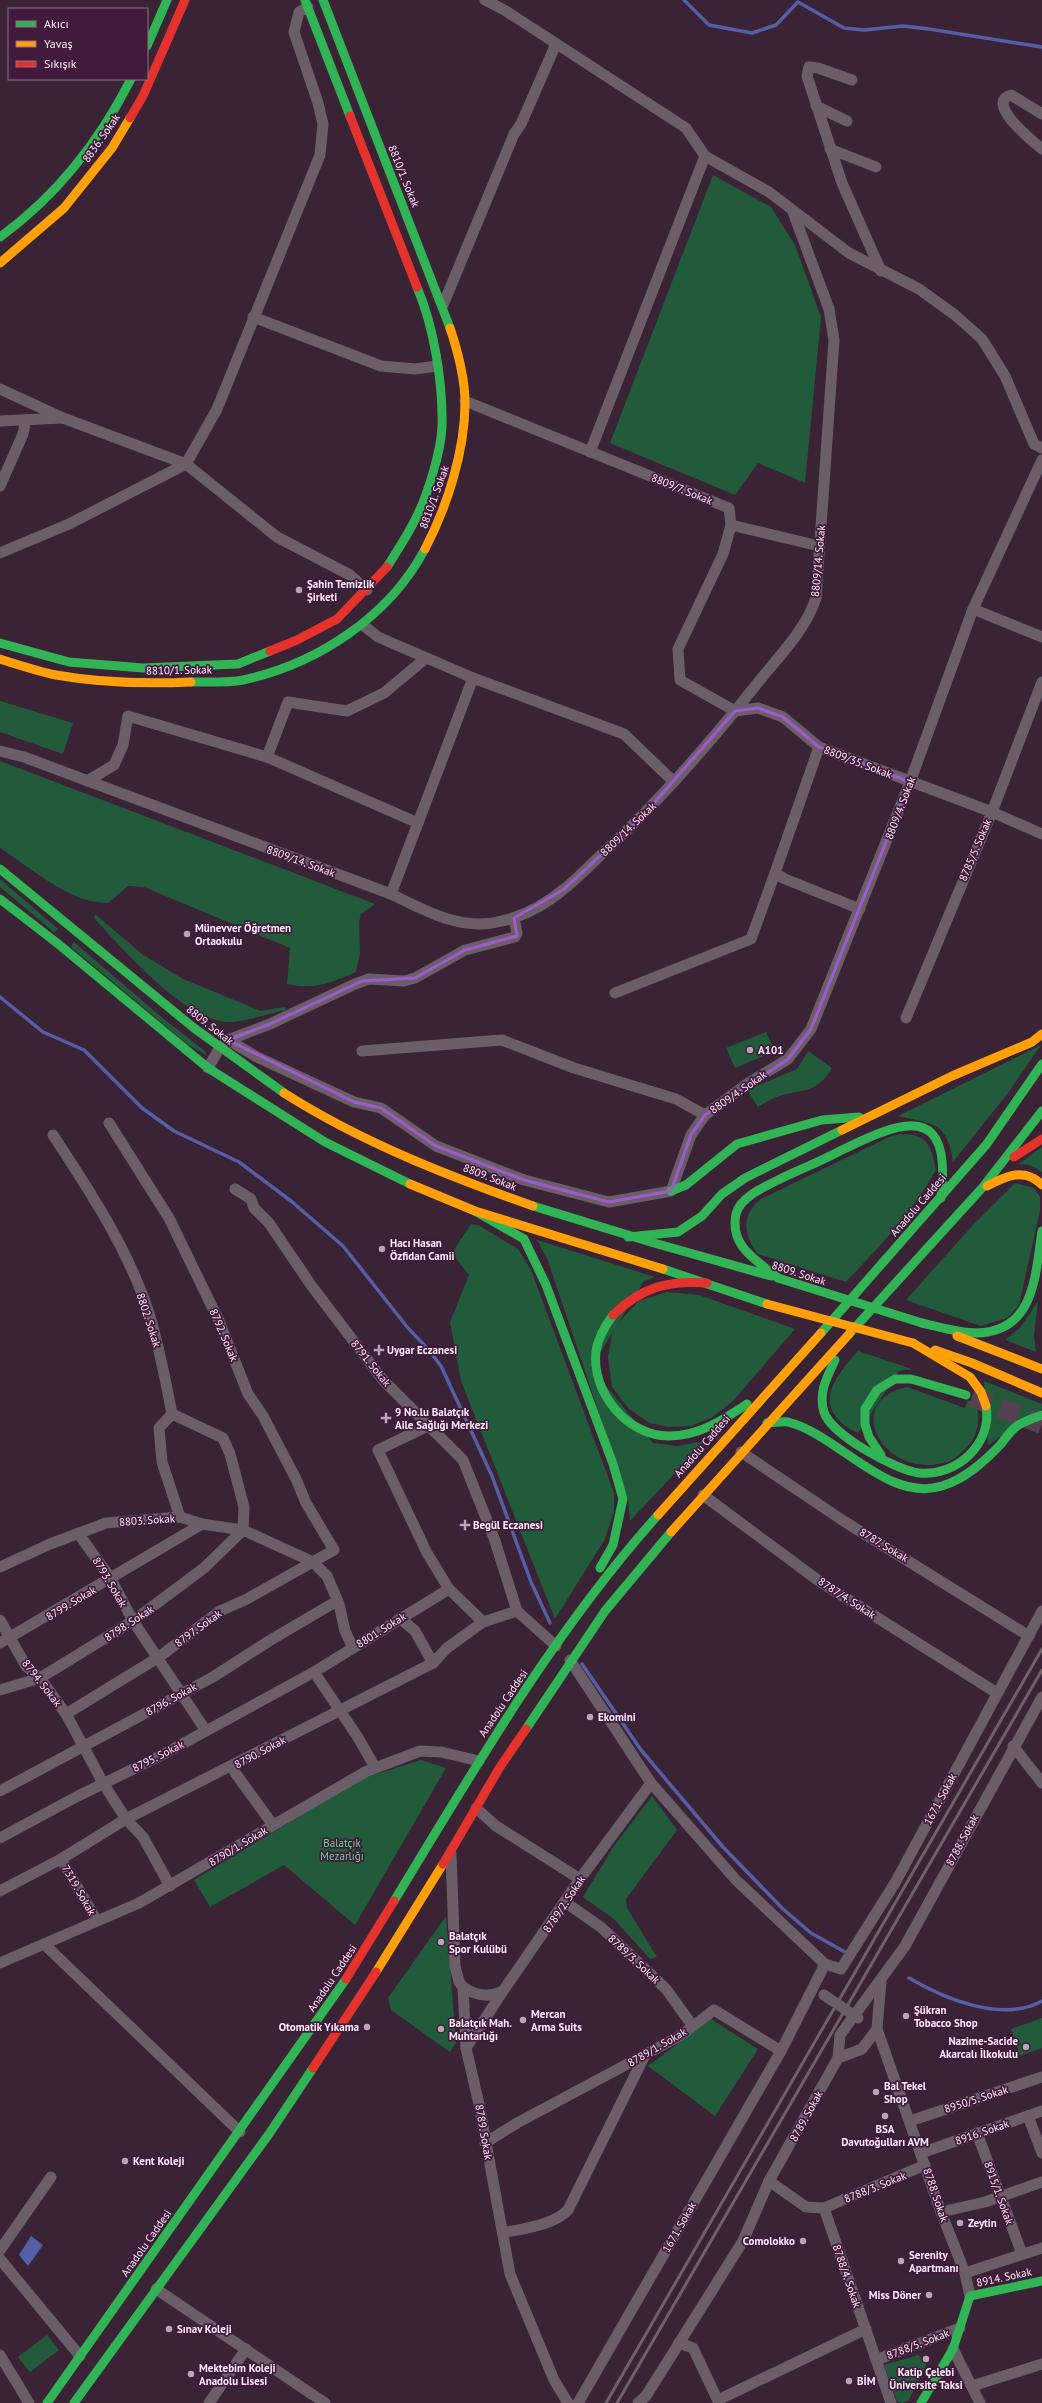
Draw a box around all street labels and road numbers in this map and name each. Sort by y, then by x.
street label: 8836. Sokak [79,110,123,165]
street label: 8810/1. Sokak [385,143,423,210]
street label: 8810/1. Sokak [416,463,452,530]
street label: 8809/7. Sokak [649,470,715,508]
street label: 8809/14. Sokak [808,524,828,597]
street label: 8810/1. Sokak [146,662,213,678]
street label: 8809/35. Sokak [822,743,895,782]
street label: 8809/4. Sokak [882,774,919,841]
street label: 8809/14. Sokak [597,798,659,859]
street label: 8785/5. Sokak [956,816,995,883]
street label: 8809/14. Sokak [265,842,338,880]
street label: 8809. Sokak [184,1002,237,1048]
street label: 8809/4. Sokak [707,1067,770,1117]
street label: 8809. Sokak [461,1160,519,1194]
street label: Anadolu Caddesi [887,1171,949,1239]
street label: 8809. Sokak [770,1258,829,1289]
street label: 8802. Sokak [134,1291,165,1350]
street label: 8792. Sokak [207,1306,242,1364]
street label: 8791. Sokak [348,1337,395,1390]
street label: Anadolu Caddesi [671,1412,733,1480]
street label: 8803. Sokak [119,1511,176,1529]
street label: 8787. Sokak [857,1525,912,1566]
street label: 8793. Sokak [90,1554,131,1610]
street label: 8787/4. Sokak [815,1574,879,1622]
street label: 8799. Sokak [43,1582,99,1623]
street label: 8798. Sokak [102,1601,157,1644]
street label: 8797. Sokak [172,1606,225,1650]
street label: 8801. Sokak [353,1609,409,1651]
street label: 8794. Sokak [19,1657,65,1710]
street label: Anadolu Caddesi [475,1667,531,1739]
street label: 8796. Sokak [143,1679,200,1719]
street label: 8790. Sokak [232,1732,289,1771]
street label: 8795. Sokak [130,1737,187,1775]
street label: 1671. Sokak [921,1770,960,1827]
street label: 8788. Sokak [943,1811,982,1868]
street label: 8790/1. Sokak [206,1823,271,1869]
street label: 7319. Sokak [59,1862,99,1918]
street label: 8789/2. Sokak [540,1872,589,1935]
street label: 8789/3. Sokak [605,1931,663,1987]
street label: Anadolu Caddesi [304,1942,360,2014]
street label: 8789/1. Sokak [625,2024,690,2070]
street label: 8950/5. Sokak [942,2082,1010,2116]
street label: 8789. Sokak [786,2087,826,2144]
street label: 8789. Sokak [472,2103,496,2162]
street label: 8916. Sokak [953,2116,1012,2148]
street label: 8915/1. Sokak [981,2160,1017,2227]
street label: 8788. Sokak [920,2166,952,2225]
street label: 8788/3. Sokak [842,2168,909,2206]
street label: 1671. Sokak [659,2199,699,2255]
street label: Anadolu Caddesi [118,2207,174,2279]
street label: 8788/4. Sokak [830,2242,865,2310]
street label: 8914. Sokak [975,2264,1034,2290]
street label: 8788/5. Sokak [885,2325,952,2362]

